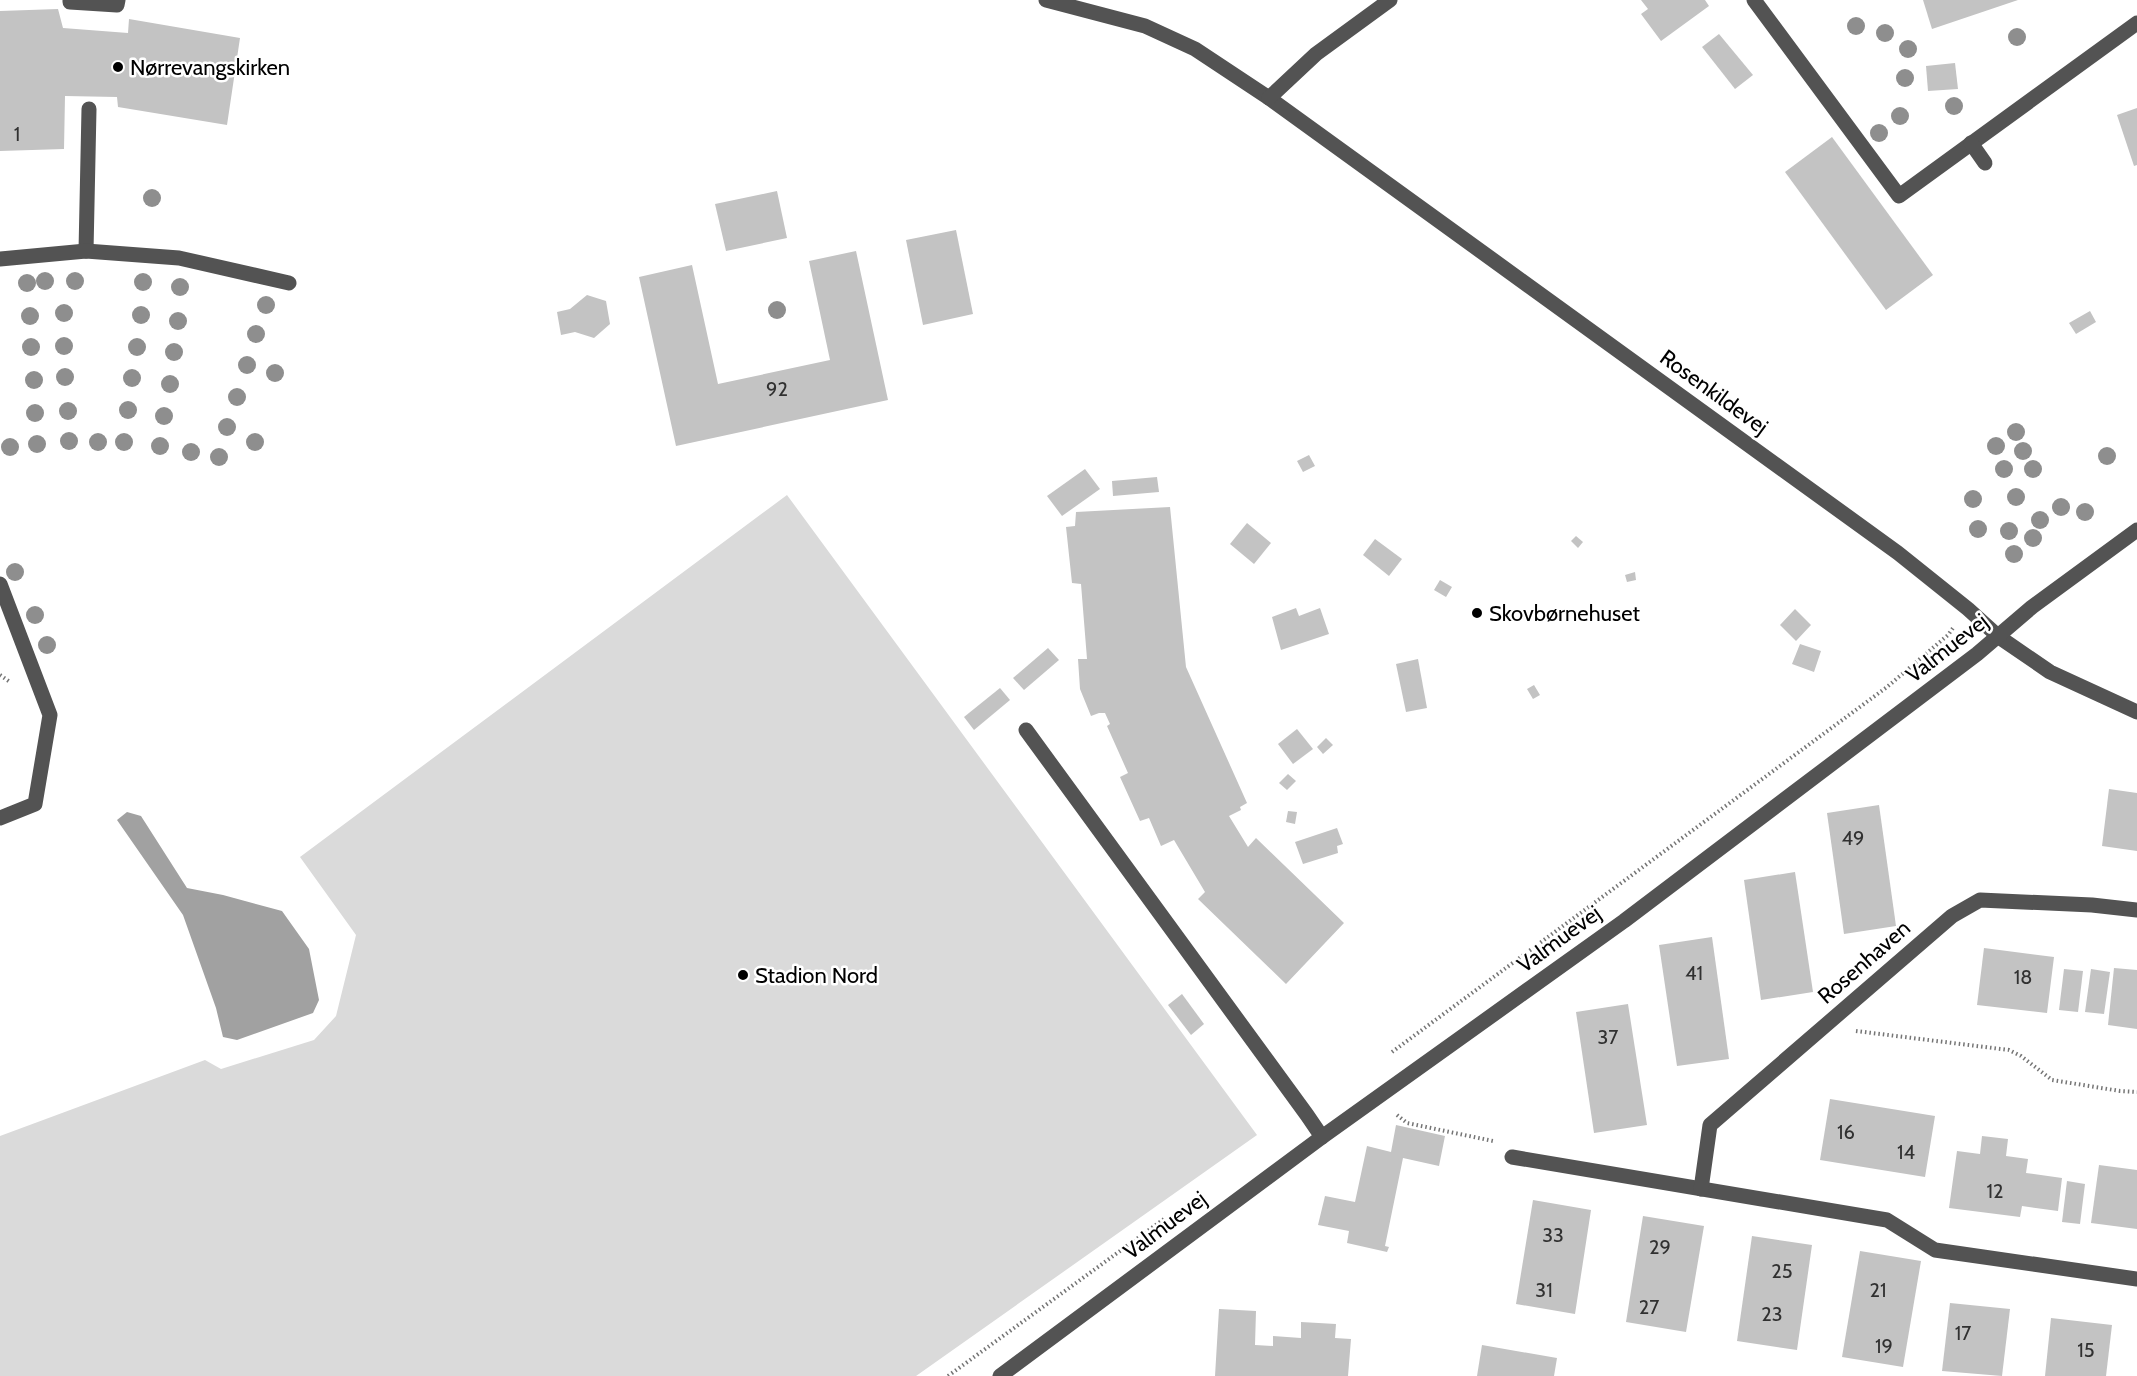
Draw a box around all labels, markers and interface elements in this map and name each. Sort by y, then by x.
place label: Nørrevangskirken [130,54,290,81]
marker: Nørrevangskirken [111,60,125,74]
house number: 1 [14,122,20,146]
street label: Rosenkildevej [1655,344,1773,440]
house number: 92 [766,377,788,401]
place label: Skovbørnehuset [1489,600,1640,627]
marker: Skovbørnehuset [1470,606,1484,620]
street label: Valmuevej [1901,608,1993,688]
house number: 49 [1842,826,1864,850]
street label: Valmuevej [1512,900,1606,978]
street label: Rosenhaven [1812,914,1916,1010]
house number: 41 [1685,961,1703,985]
place label: Stadion Nord [755,962,878,989]
house number: 18 [2014,965,2032,989]
marker: Stadion Nord [736,968,750,982]
house number: 37 [1598,1025,1618,1049]
house number: 16 [1837,1120,1855,1144]
house number: 14 [1897,1140,1915,1164]
house number: 12 [1987,1179,2004,1203]
street label: Valmuevej [1118,1185,1212,1265]
house number: 33 [1542,1223,1564,1247]
house number: 29 [1649,1235,1671,1259]
house number: 25 [1771,1259,1793,1283]
house number: 31 [1535,1278,1553,1302]
house number: 21 [1870,1278,1887,1302]
house number: 27 [1639,1295,1659,1319]
house number: 23 [1761,1302,1783,1326]
house number: 17 [1955,1321,1971,1345]
house number: 19 [1875,1334,1893,1358]
house number: 15 [2077,1338,2095,1362]

